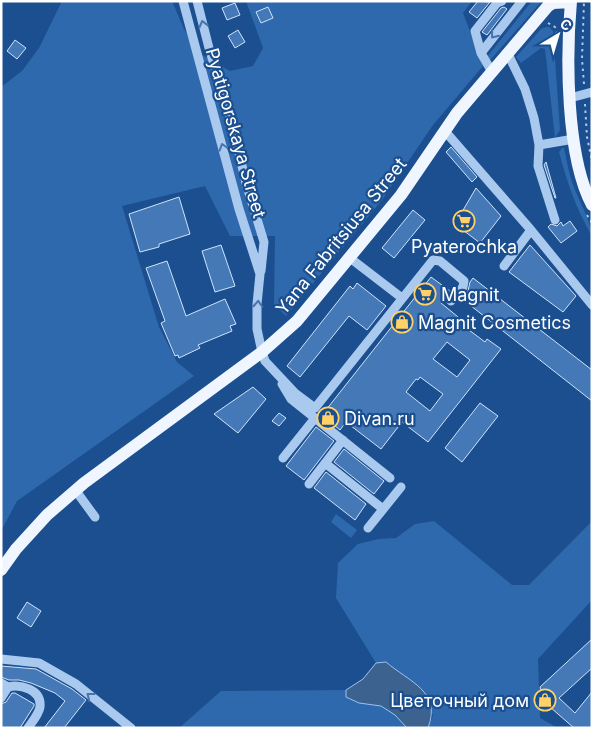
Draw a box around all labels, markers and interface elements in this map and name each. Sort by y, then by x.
north arrow [533,10,583,60]
text: С [557,14,576,34]
one-way arrow [198,19,209,28]
one-way arrow [490,30,499,39]
street label: Pyatigorskaya Street [202,46,270,220]
one-way arrow [218,143,228,152]
street label: Yana Fabritsiusa Street [271,153,411,318]
supermarket icon: Pyaterochka [452,209,476,233]
place label: Pyaterochka [411,236,517,257]
supermarket icon: Magnit [413,282,437,306]
place label: Magnit [441,284,499,305]
one-way arrow [252,300,263,308]
shop icon: Magnit Cosmetics [390,310,414,334]
place label: Magnit Cosmetics [418,312,571,333]
shop icon: Divan.ru [316,406,340,430]
place label: Divan.ru [344,408,415,429]
shop icon: Цветочный дом [533,688,557,712]
place label: Цветочный дом [390,690,529,711]
one-way arrow [87,692,96,701]

